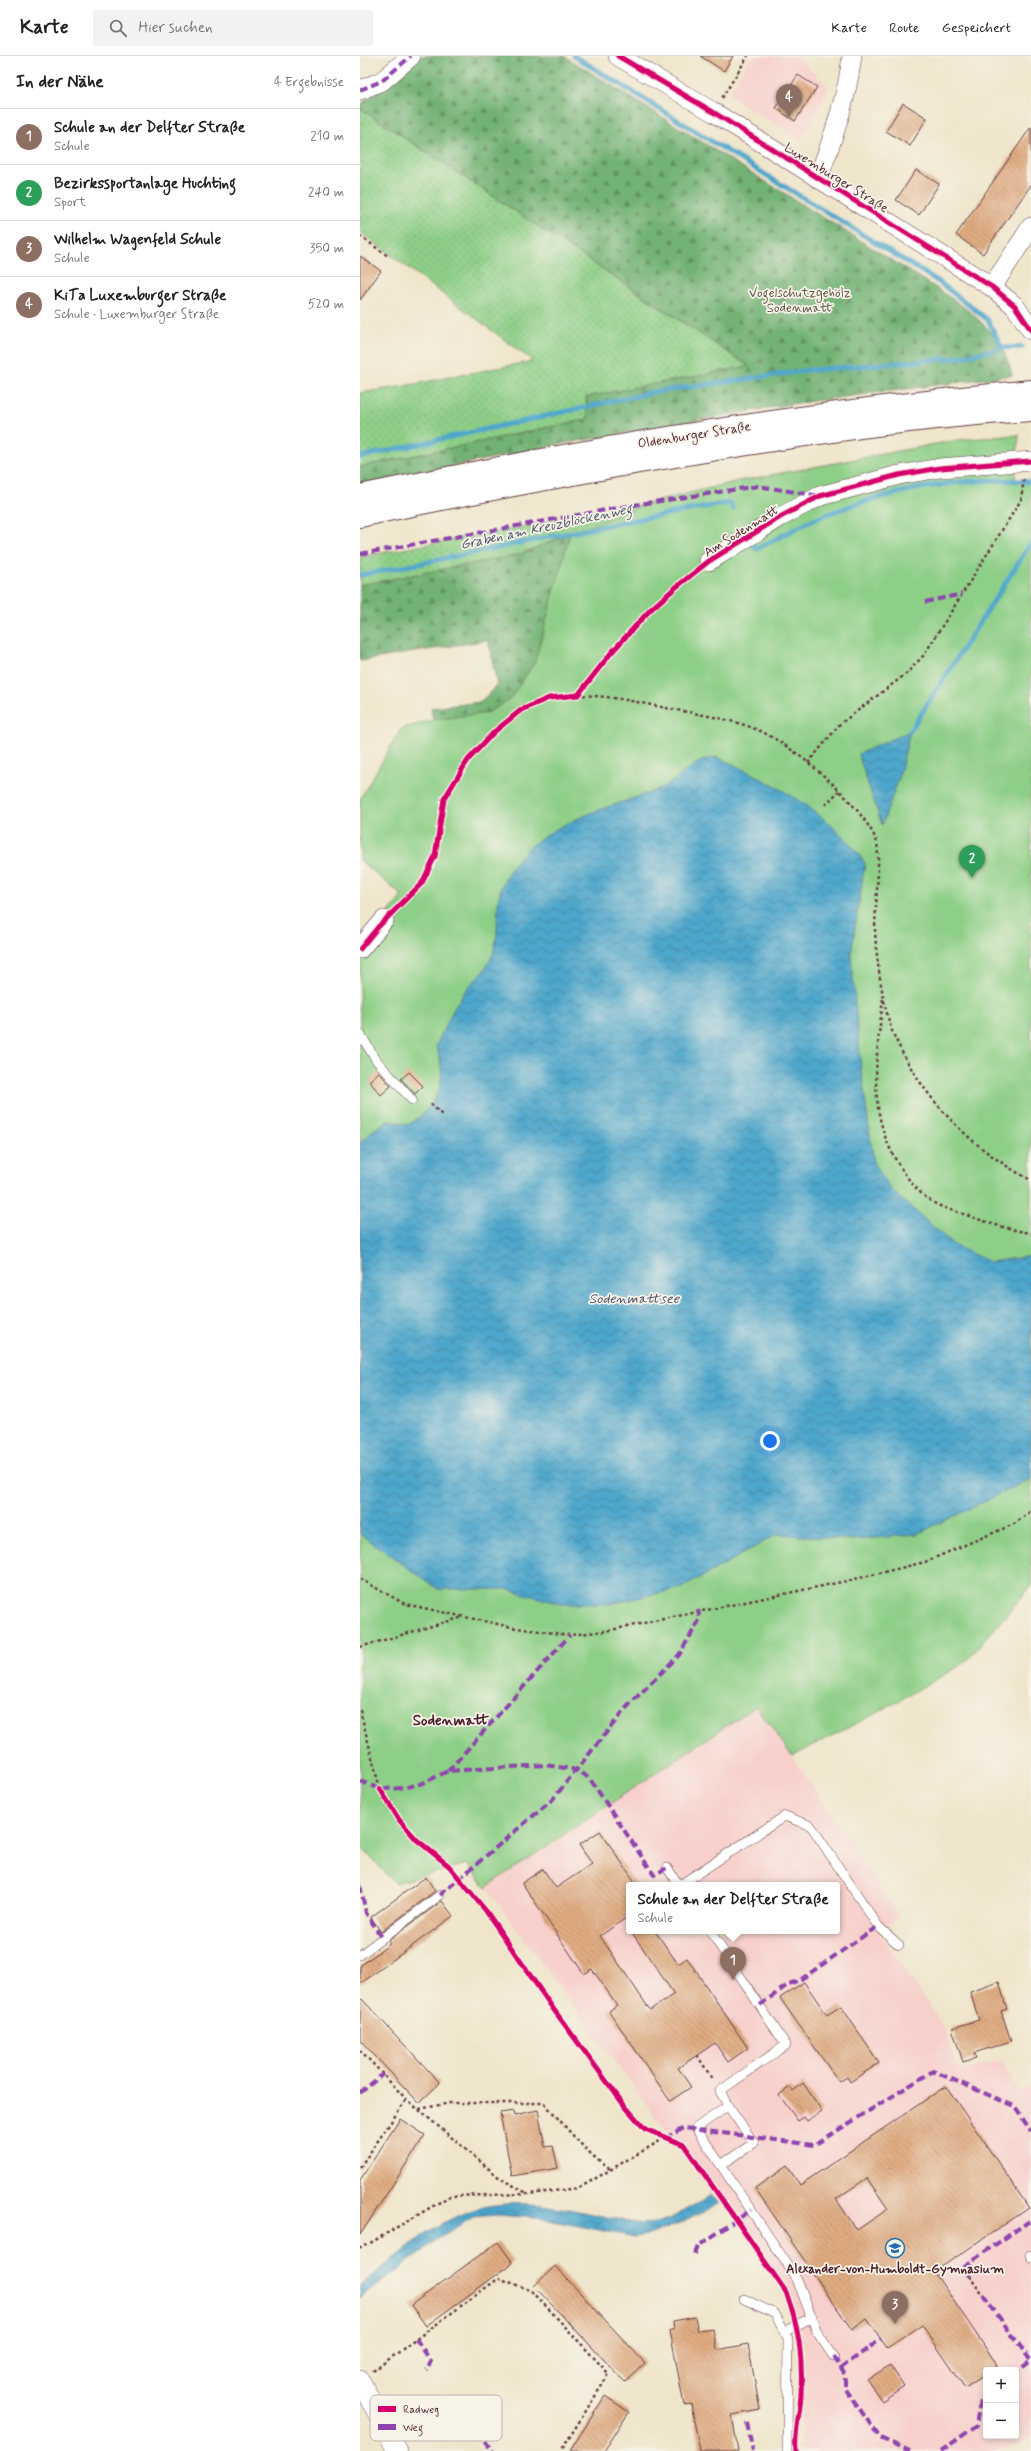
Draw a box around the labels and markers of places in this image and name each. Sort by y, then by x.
pin: 4 [776,84,802,117]
pin: 2 [959,845,985,878]
pin: 1 [720,1947,746,1980]
school or university icon: Alexander-von-Humboldt-Gymnasium [884,2237,906,2259]
place label: Alexander-von-Humboldt-Gymnasium [786,2261,1004,2278]
pin: 3 [882,2291,908,2324]

